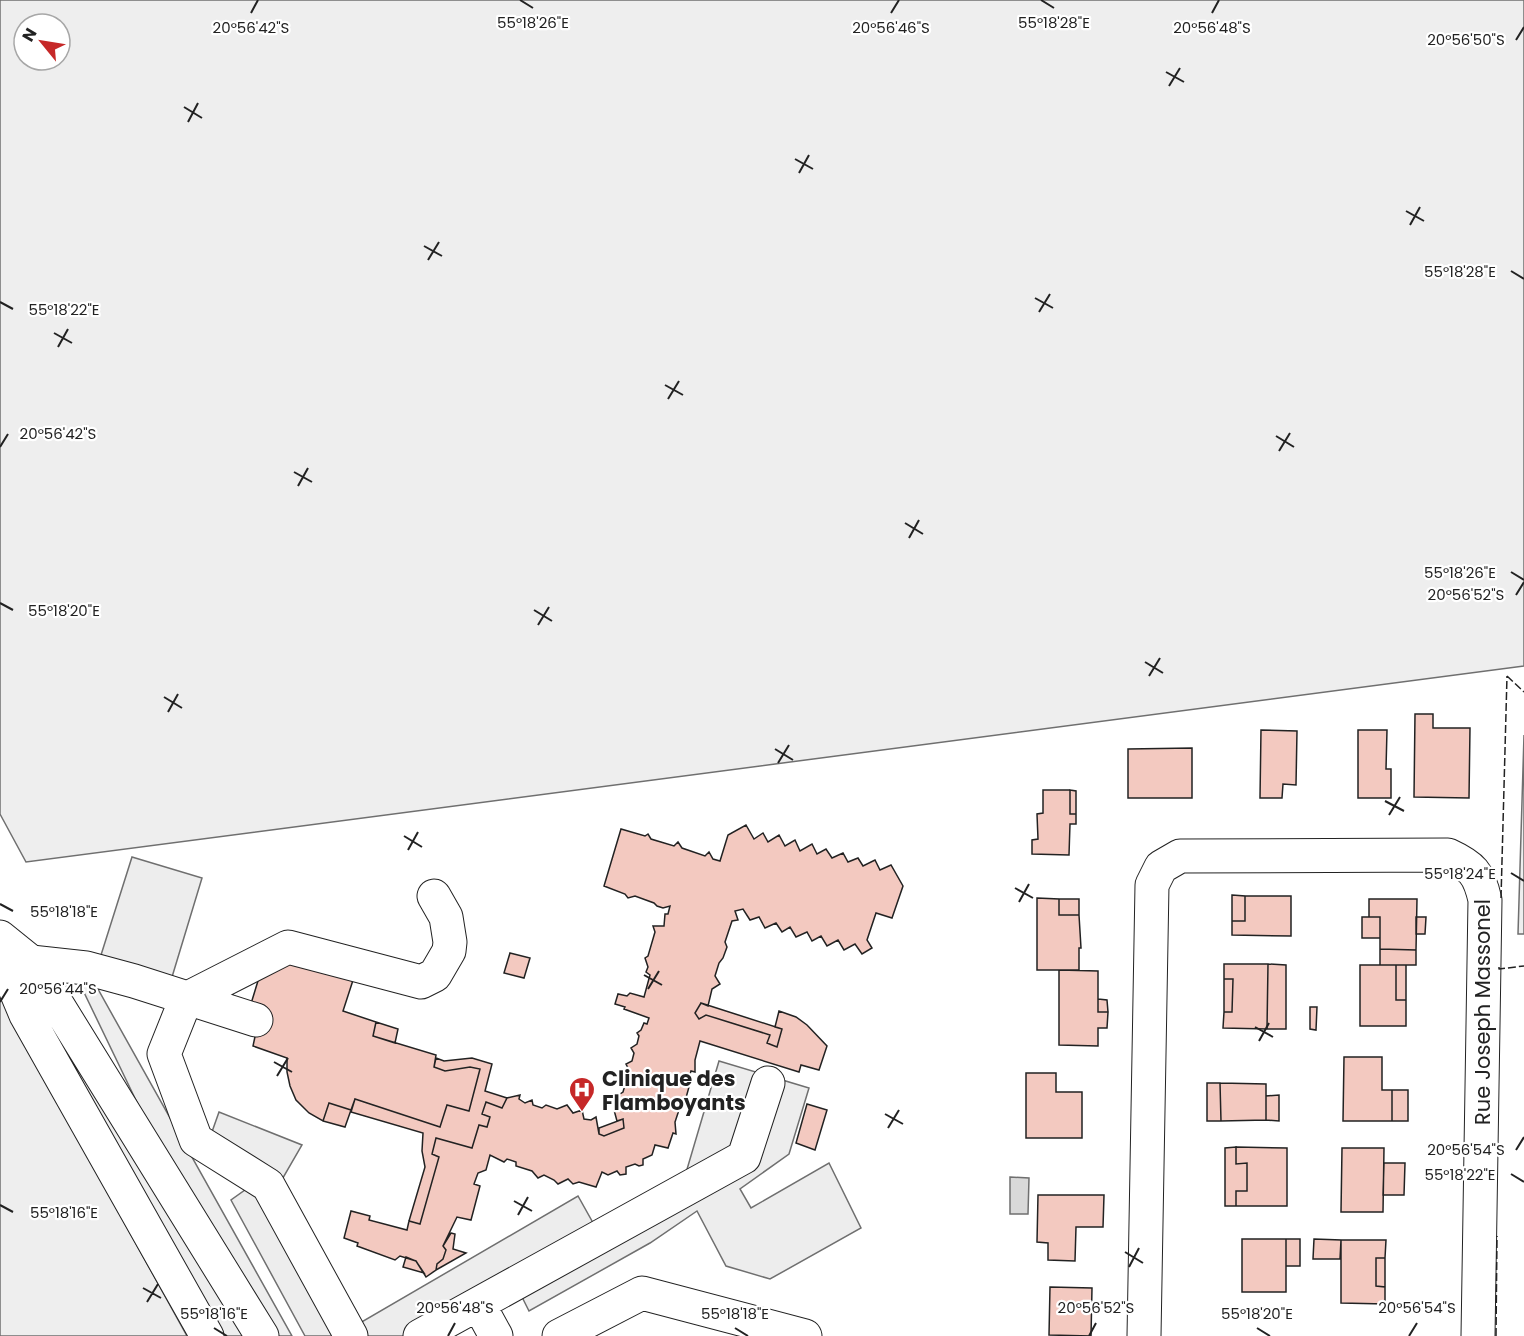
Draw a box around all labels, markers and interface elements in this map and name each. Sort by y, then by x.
north arrow [12,12,72,72]
text: 55°18'26"E [497,12,569,33]
text: 55°18'28"E [1018,12,1090,33]
text: 20°56'42"S [213,17,289,38]
text: 20°56'46"S [852,17,930,38]
text: 20°56'48"S [1173,17,1251,38]
text: N [16,24,42,46]
text: 20°56'50"S [1427,29,1505,50]
text: 55°18'28"E [1424,261,1496,282]
text: 55°18'22"E [29,299,99,320]
text: 20°56'42"S [20,423,96,444]
text: 55°18'26"E [1424,562,1496,583]
text: 20°56'52"S [1428,584,1504,605]
text: 55°18'20"E [28,600,100,621]
text: 55°18'24"E [1424,863,1496,884]
street label: Rue Joseph Massonel [1468,899,1497,1125]
text: 55°18'18"E [30,901,98,922]
text: 20°56'44"S [19,978,97,999]
place label: Clinique des Flamboyants [602,1064,746,1117]
hospital icon: Clinique des Flamboyants [567,1075,597,1113]
text: 20°56'54"S [1427,1139,1505,1160]
text: 55°18'22"E [1425,1164,1495,1185]
text: 55°18'16"E [30,1202,98,1223]
text: 20°56'48"S [416,1297,494,1318]
text: 20°56'52"S [1058,1297,1134,1318]
text: 20°56'54"S [1378,1297,1456,1318]
text: 55°18'16"E [180,1303,248,1324]
text: 55°18'18"E [701,1303,769,1324]
text: 55°18'20"E [1221,1303,1293,1324]

